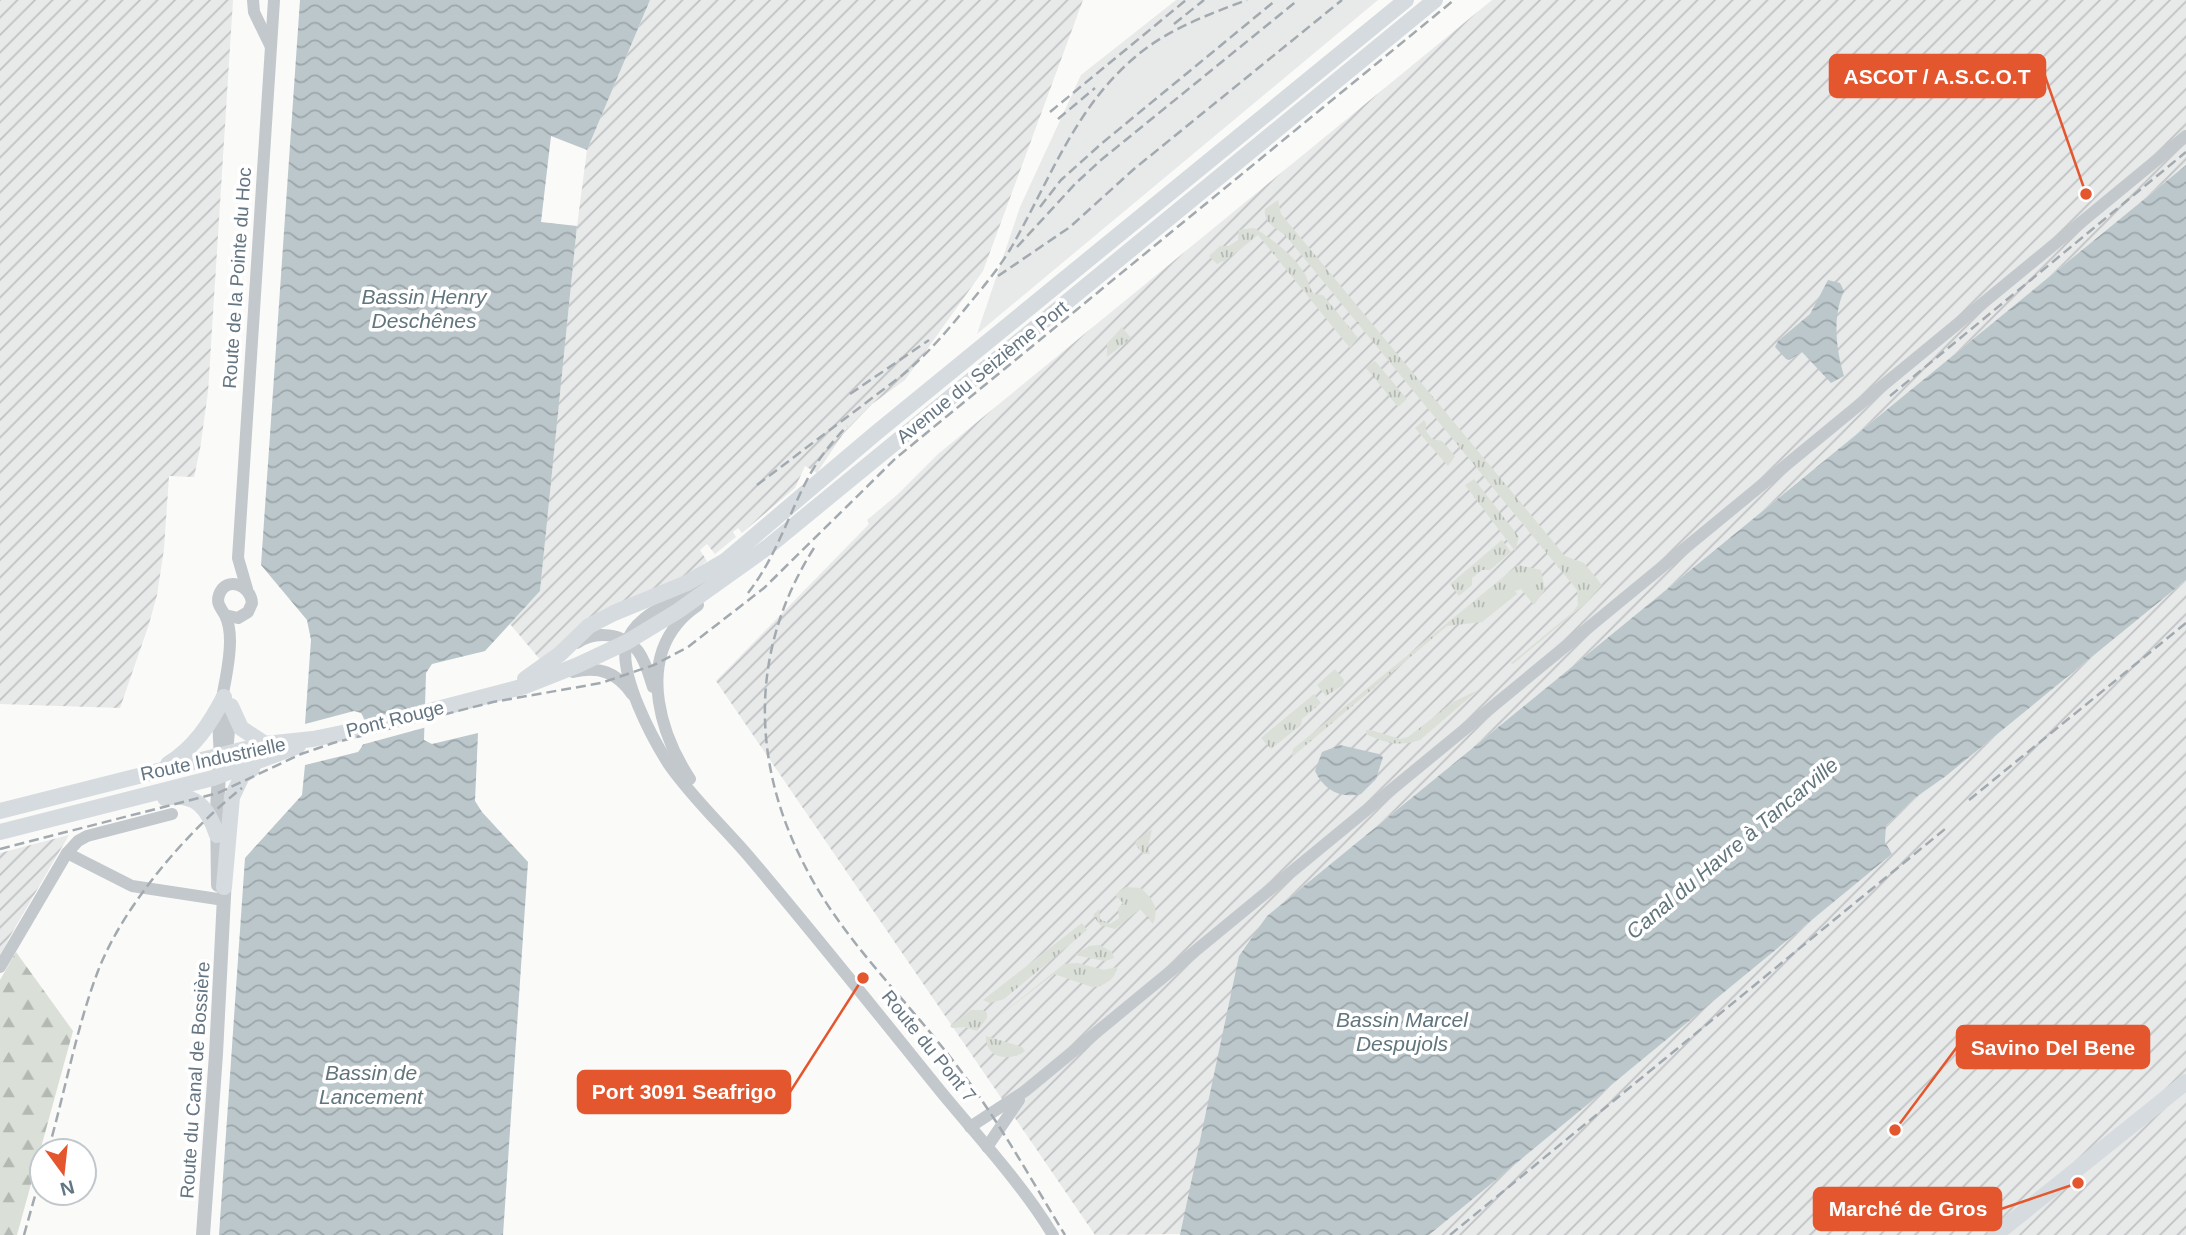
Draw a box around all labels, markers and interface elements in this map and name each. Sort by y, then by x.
callout: ASCOT / A.S.C.O.T [1830,55,2045,97]
text: ASCOT / A.S.C.O.T [1843,65,2031,88]
street label: Route de la Pointe du Hoc [219,167,255,389]
water label: Bassin Henry Deschênes [362,285,488,332]
street label: Avenue du Seizième Port [892,296,1072,448]
street label: Pont Rouge [344,697,446,741]
street label: Route Industrielle [138,733,288,785]
water label: Canal du Havre à Tancarville [1622,753,1842,943]
street label: Route du Canal de Bossière [176,961,214,1199]
street label: Route du Pont 7 [878,986,980,1106]
water label: Bassin Marcel Despujols [1336,1008,1469,1055]
callout: Savino Del Bene [1957,1026,2149,1068]
text: Savino Del Bene [1971,1036,2135,1059]
water label: Bassin de Lancement [319,1061,424,1108]
callout: Port 3091 Seafrigo [578,1071,790,1113]
text: Port 3091 Seafrigo [592,1080,776,1103]
north arrow [28,1137,98,1207]
text: N [58,1176,77,1200]
callout: Marché de Gros [1814,1188,2001,1230]
text: Marché de Gros [1829,1197,1987,1220]

